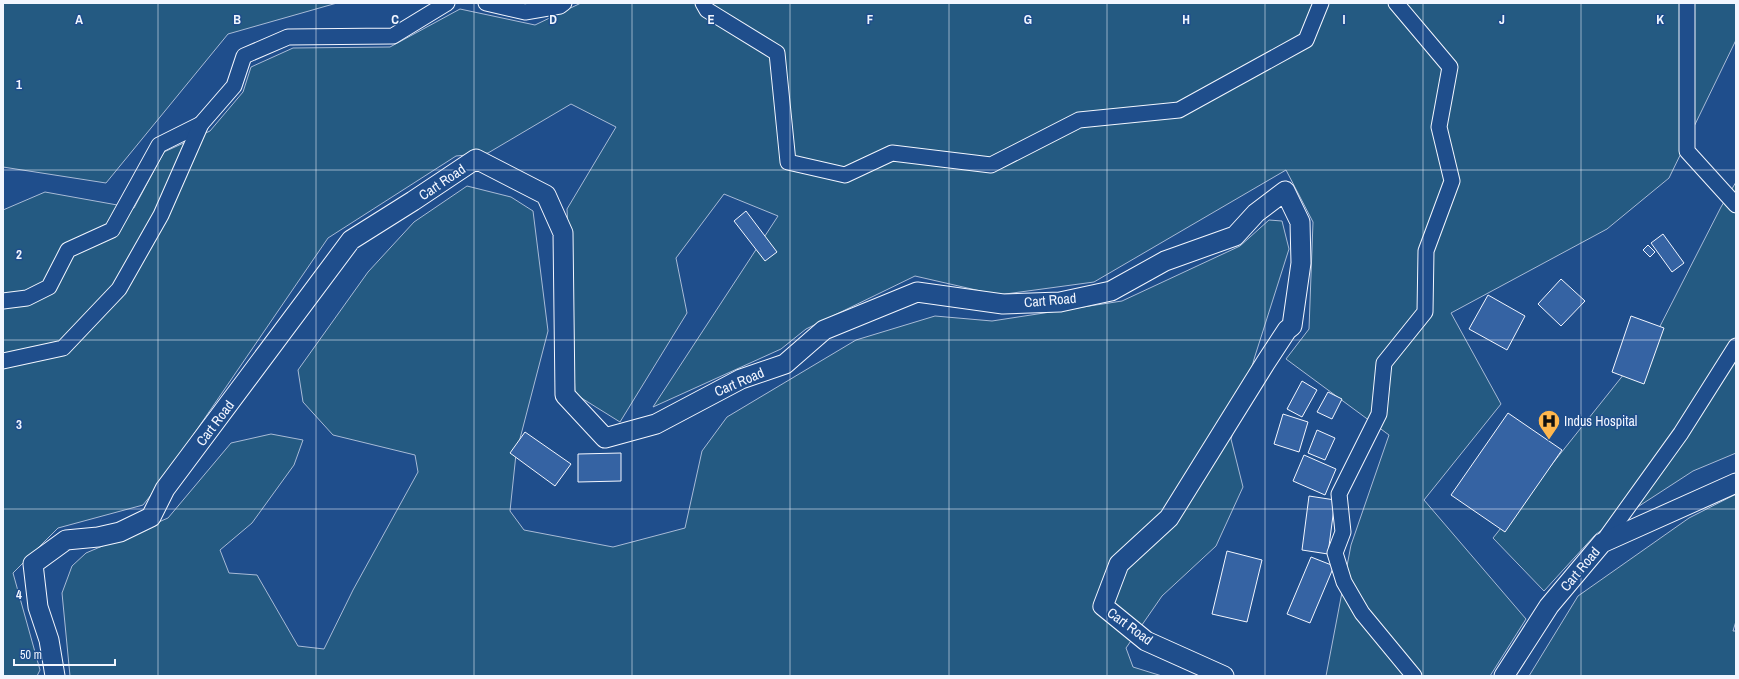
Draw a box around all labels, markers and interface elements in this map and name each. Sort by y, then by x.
text: A [75,11,83,28]
text: B [233,11,241,28]
text: C [391,11,399,28]
text: D [549,11,557,28]
text: E [707,11,715,28]
text: F [867,11,874,28]
text: G [1024,11,1032,28]
text: H [1182,11,1190,28]
text: I [1343,11,1346,28]
text: J [1499,11,1505,28]
text: K [1656,11,1664,28]
text: 1 [16,76,22,93]
street label: Cart Road [415,160,469,204]
text: 2 [16,246,22,263]
street label: Cart Road [1023,289,1077,311]
street label: Cart Road [711,363,767,401]
street label: Cart Road [192,397,238,449]
hospital icon: Indus Hospital [1536,408,1562,441]
place label: Indus Hospital [1564,412,1637,430]
text: 3 [16,416,22,433]
street label: Cart Road [1556,543,1604,595]
text: 4 [16,586,22,603]
street label: Cart Road [1104,603,1156,649]
scale bar [14,641,115,667]
text: 50 m [20,647,42,663]

